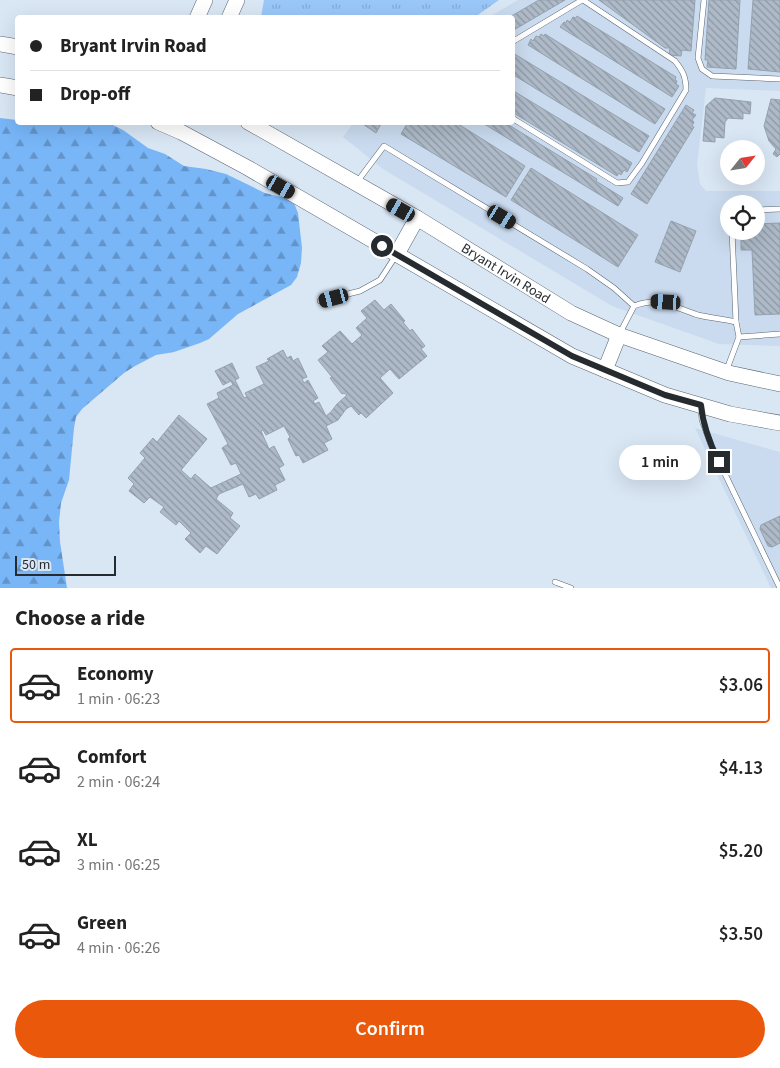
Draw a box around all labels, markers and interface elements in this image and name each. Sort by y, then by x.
text: Bryant Irvin Road [60,33,207,60]
text: Drop-off [60,81,130,108]
north arrow [720,140,765,185]
map controls [720,140,765,240]
car [264,173,297,201]
button: locate [720,195,765,240]
car [384,196,417,224]
car [485,203,518,231]
route start [371,235,393,257]
street label: Bryant Irvin Road [457,239,554,309]
car [317,287,350,309]
car [650,294,681,310]
callout: 1 min [619,444,702,480]
text: 1 min [641,451,679,473]
route end [708,451,730,473]
scale bar [15,553,116,576]
text: 50 m [22,555,50,575]
text: Choose a ride [15,602,145,634]
text: Economy [77,661,154,688]
icon: car [17,663,62,708]
text: $3.06 [719,672,763,699]
text: 1 min · 06:23 [77,688,160,710]
text: Comfort [77,744,147,771]
icon: car [17,746,62,791]
text: $4.13 [719,755,763,782]
text: 2 min · 06:24 [77,771,160,793]
text: XL [77,827,98,854]
icon: car [17,829,62,874]
text: $5.20 [719,838,763,865]
text: 3 min · 06:25 [77,854,160,876]
text: Green [77,910,127,937]
icon: car [17,912,62,957]
text: $3.50 [719,921,763,948]
text: 4 min · 06:26 [77,937,160,959]
button: Confirm [15,1000,765,1058]

